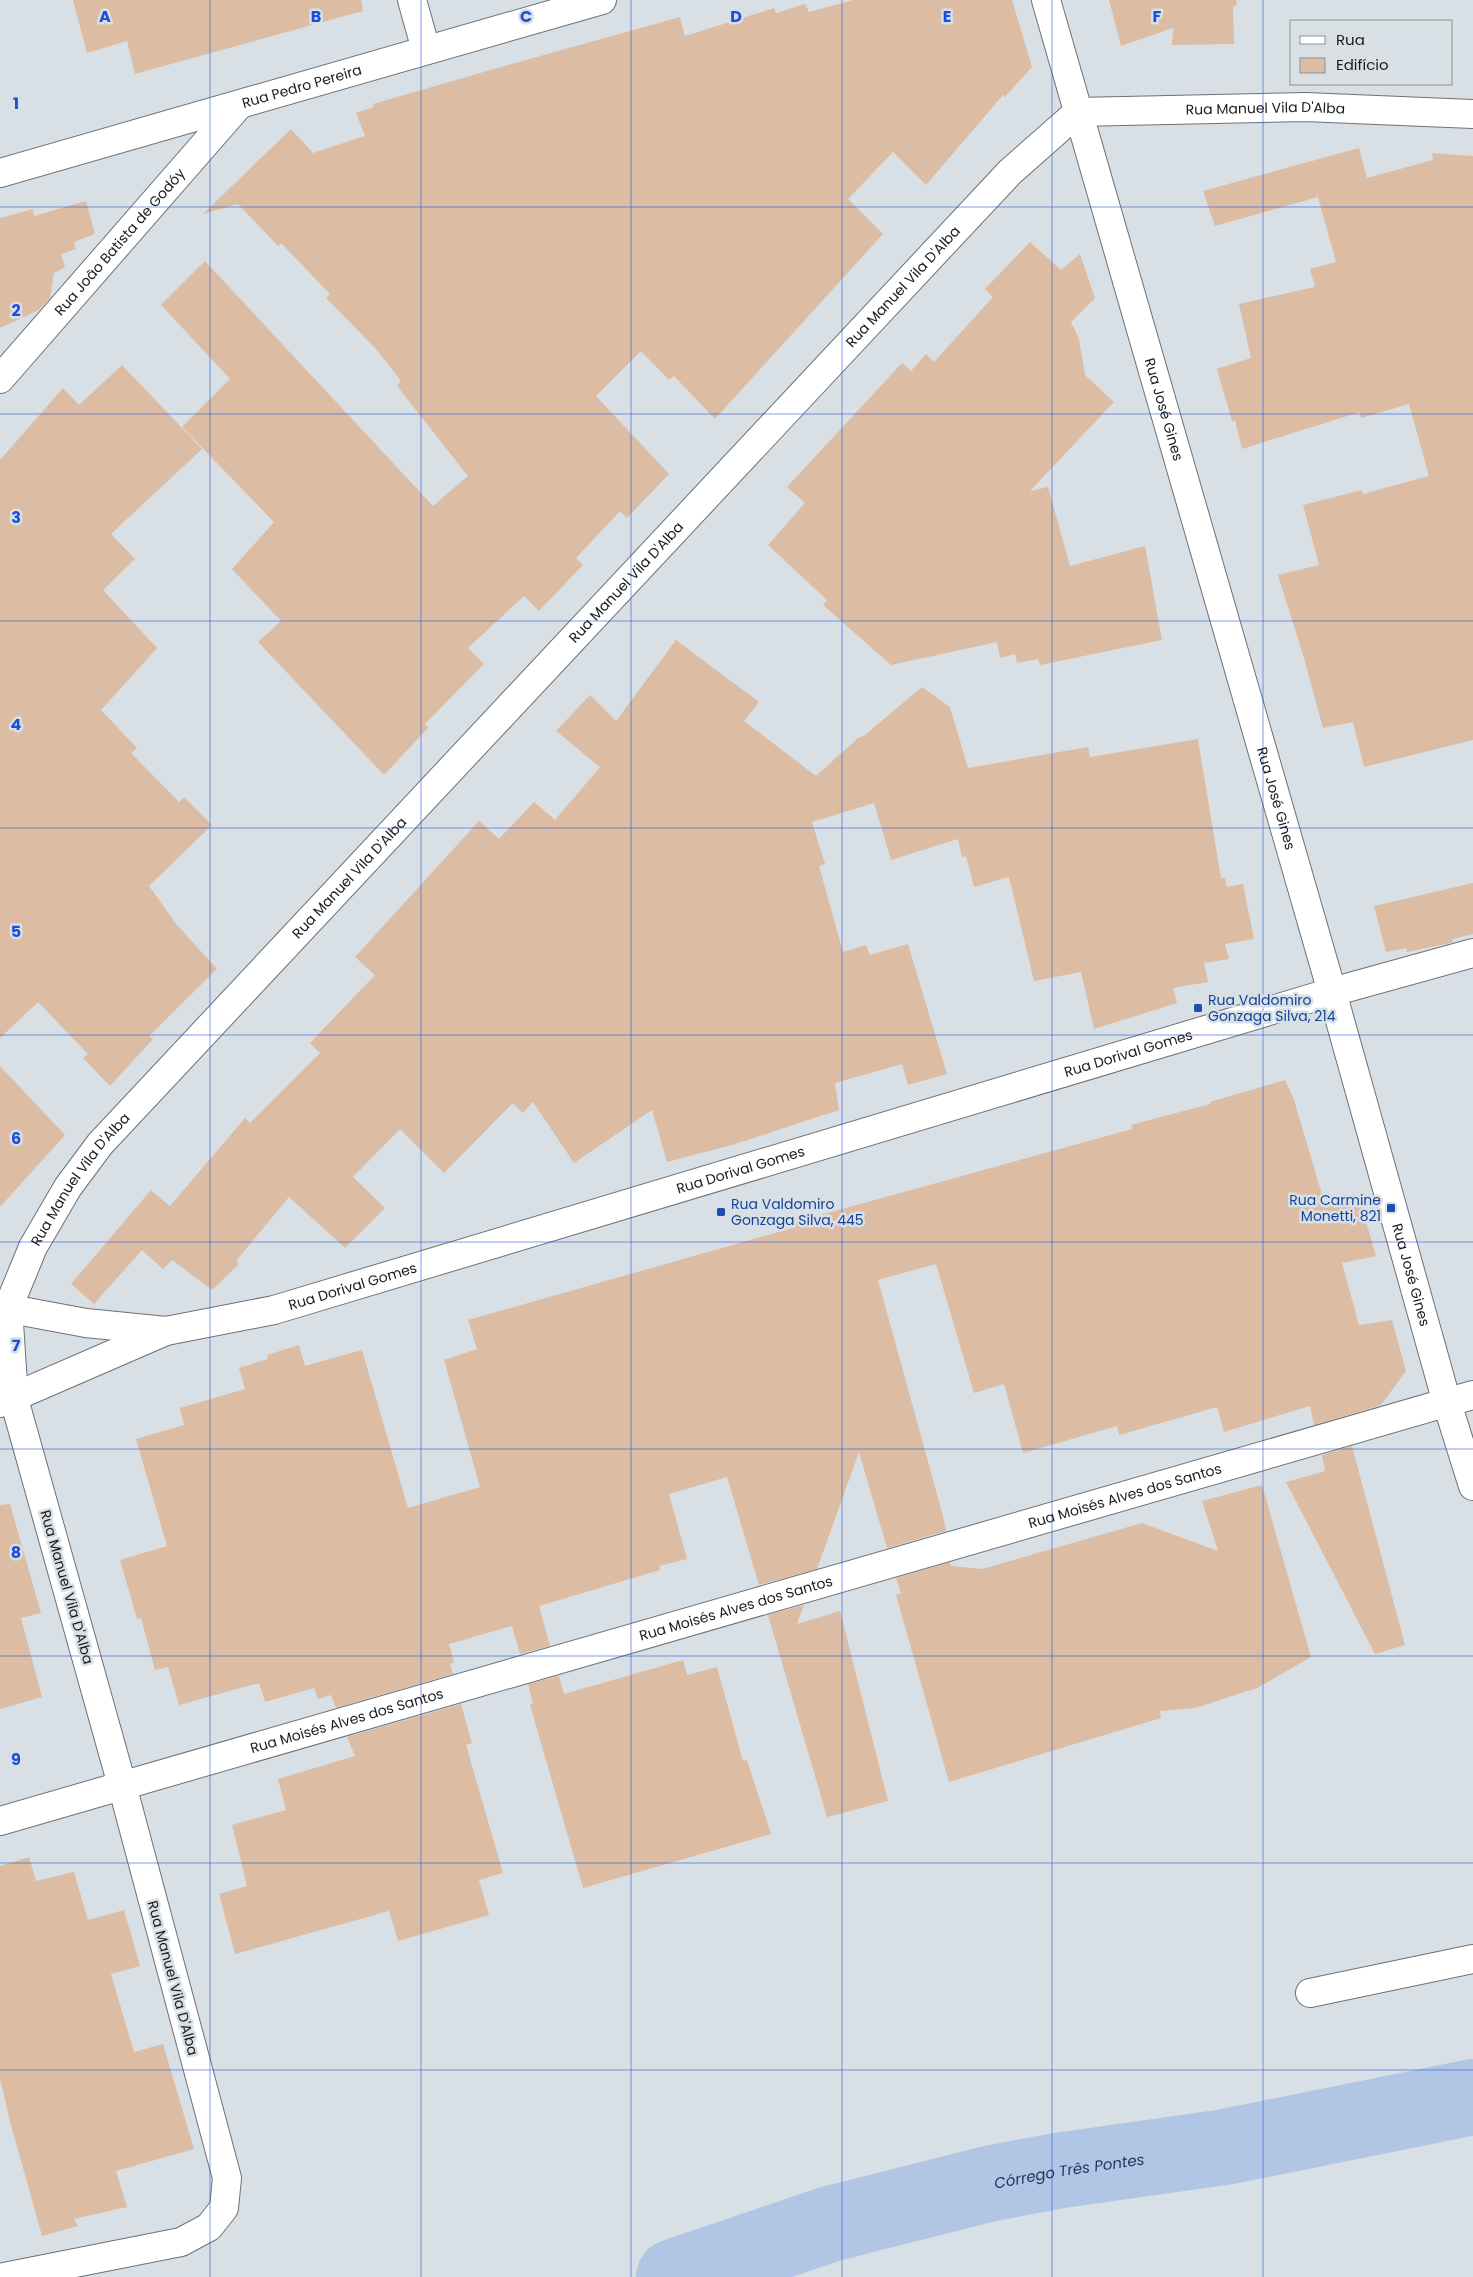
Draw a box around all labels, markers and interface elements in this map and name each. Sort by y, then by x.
text: A [99,5,111,28]
text: B [311,5,321,28]
text: C [520,5,532,28]
text: D [730,5,742,28]
text: E [943,5,951,28]
text: F [1153,5,1162,28]
legend [1290,20,1453,85]
text: Rua [1336,29,1365,50]
text: Edifício [1336,54,1389,75]
street label: Rua Pedro Pereira [240,60,364,113]
text: 1 [13,92,19,115]
street label: Rua Manuel Vila D'Alba [1185,97,1346,120]
street label: Rua João Batista de Godóy [50,164,190,320]
street label: Rua Manuel Vila D'Alba [841,221,965,352]
text: 2 [11,299,21,322]
street label: Rua José Gines [1140,356,1188,463]
text: 3 [11,506,21,529]
street label: Rua Manuel Vila D'Alba [564,517,688,647]
text: 4 [11,713,22,736]
street label: Rua José Gines [1252,745,1301,852]
street label: Rua Manuel Vila D'Alba [287,813,411,943]
text: 5 [11,920,21,943]
place label: Rua Valdomiro Gonzaga Silva, 214 [1208,990,1336,1026]
marker: Rua Valdomiro Gonzaga Silva, 214 [1192,1002,1204,1014]
street label: Rua Dorival Gomes [1062,1024,1195,1082]
street label: Rua Manuel Vila D'Alba [26,1108,134,1250]
text: 6 [11,1127,21,1150]
street label: Rua Dorival Gomes [674,1141,807,1199]
place label: Rua Carmine Monetti, 821 [1289,1190,1381,1226]
place label: Rua Valdomiro Gonzaga Silva, 445 [731,1194,864,1230]
marker: Rua Carmine Monetti, 821 [1385,1202,1397,1214]
marker: Rua Valdomiro Gonzaga Silva, 445 [715,1206,727,1218]
street label: Rua José Gines [1387,1221,1435,1329]
street label: Rua Dorival Gomes [286,1258,419,1315]
text: 7 [12,1334,21,1357]
street label: Rua Moisés Alves dos Santos [1026,1458,1224,1533]
street label: Rua Manuel Vila D'Alba [35,1508,99,1666]
text: 8 [11,1541,21,1564]
street label: Rua Moisés Alves dos Santos [637,1571,835,1646]
street label: Rua Moisés Alves dos Santos [248,1683,446,1758]
text: 9 [11,1748,21,1771]
street label: Rua Manuel Vila D'Alba [143,1898,203,2058]
water label: Córrego Três Pontes [992,2148,1146,2193]

